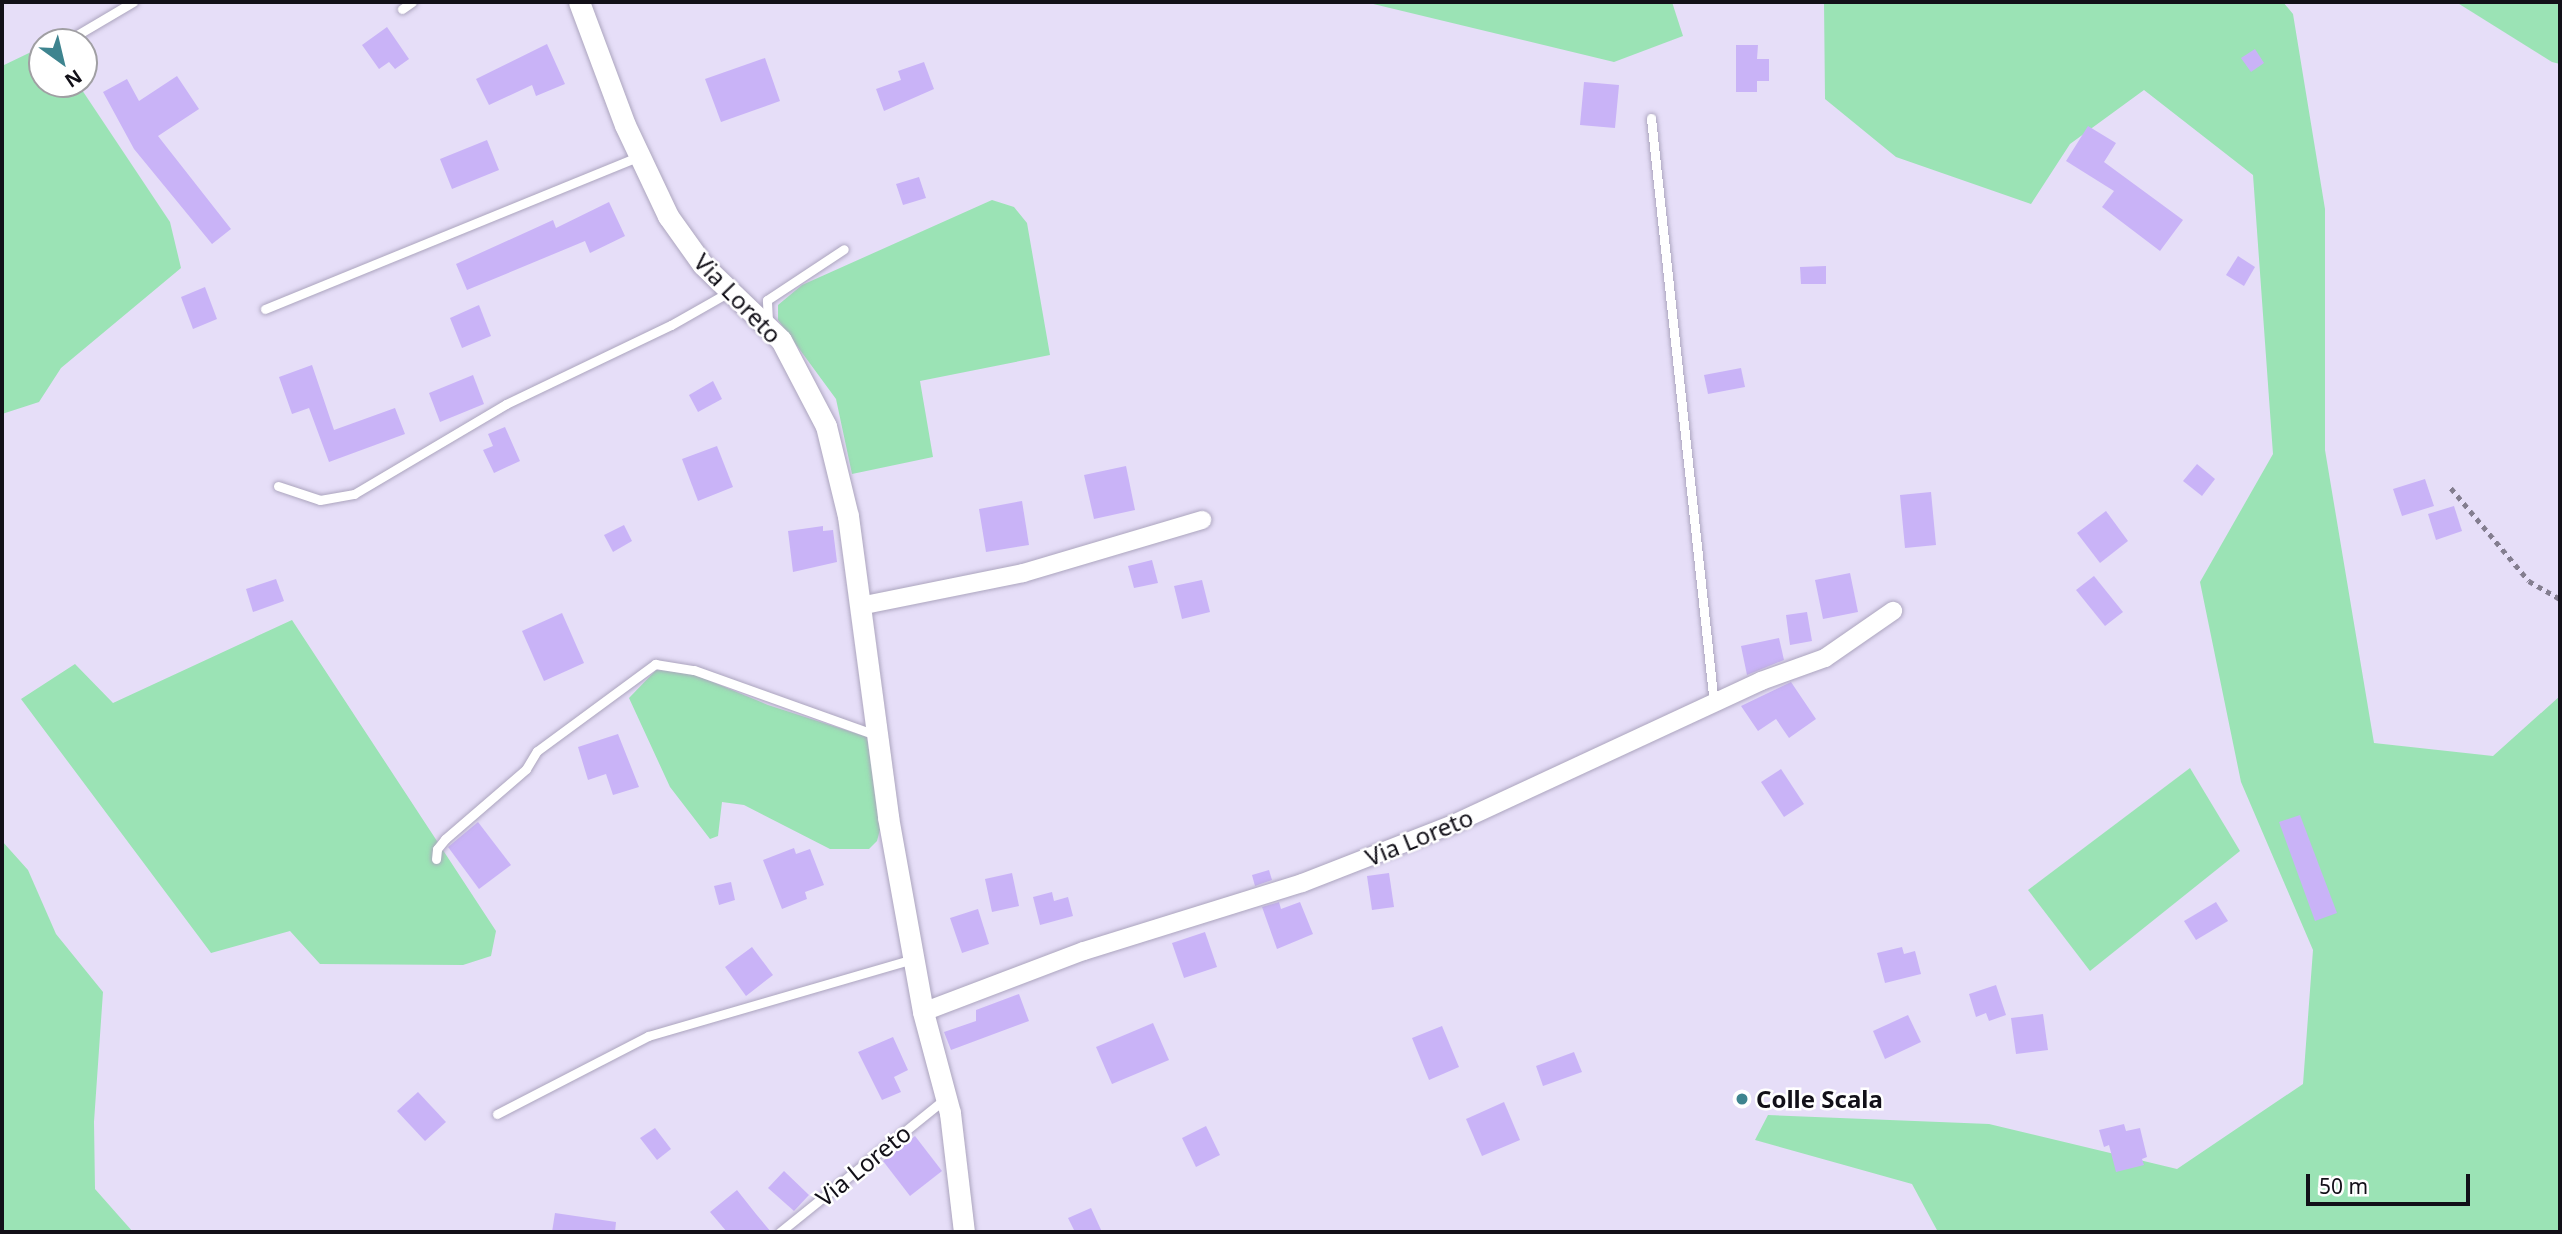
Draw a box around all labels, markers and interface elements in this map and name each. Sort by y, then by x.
north arrow [28,28,98,98]
text: N [60,64,87,94]
street label: Via Loreto [688,247,788,349]
street label: Via Loreto [1361,802,1477,872]
place label: Colle Scala [1756,1085,1883,1113]
marker: Colle Scala [1734,1091,1750,1107]
street label: Via Loreto [810,1118,916,1212]
scale bar [2310,1160,2474,1204]
text: 50 m [2319,1172,2368,1200]

